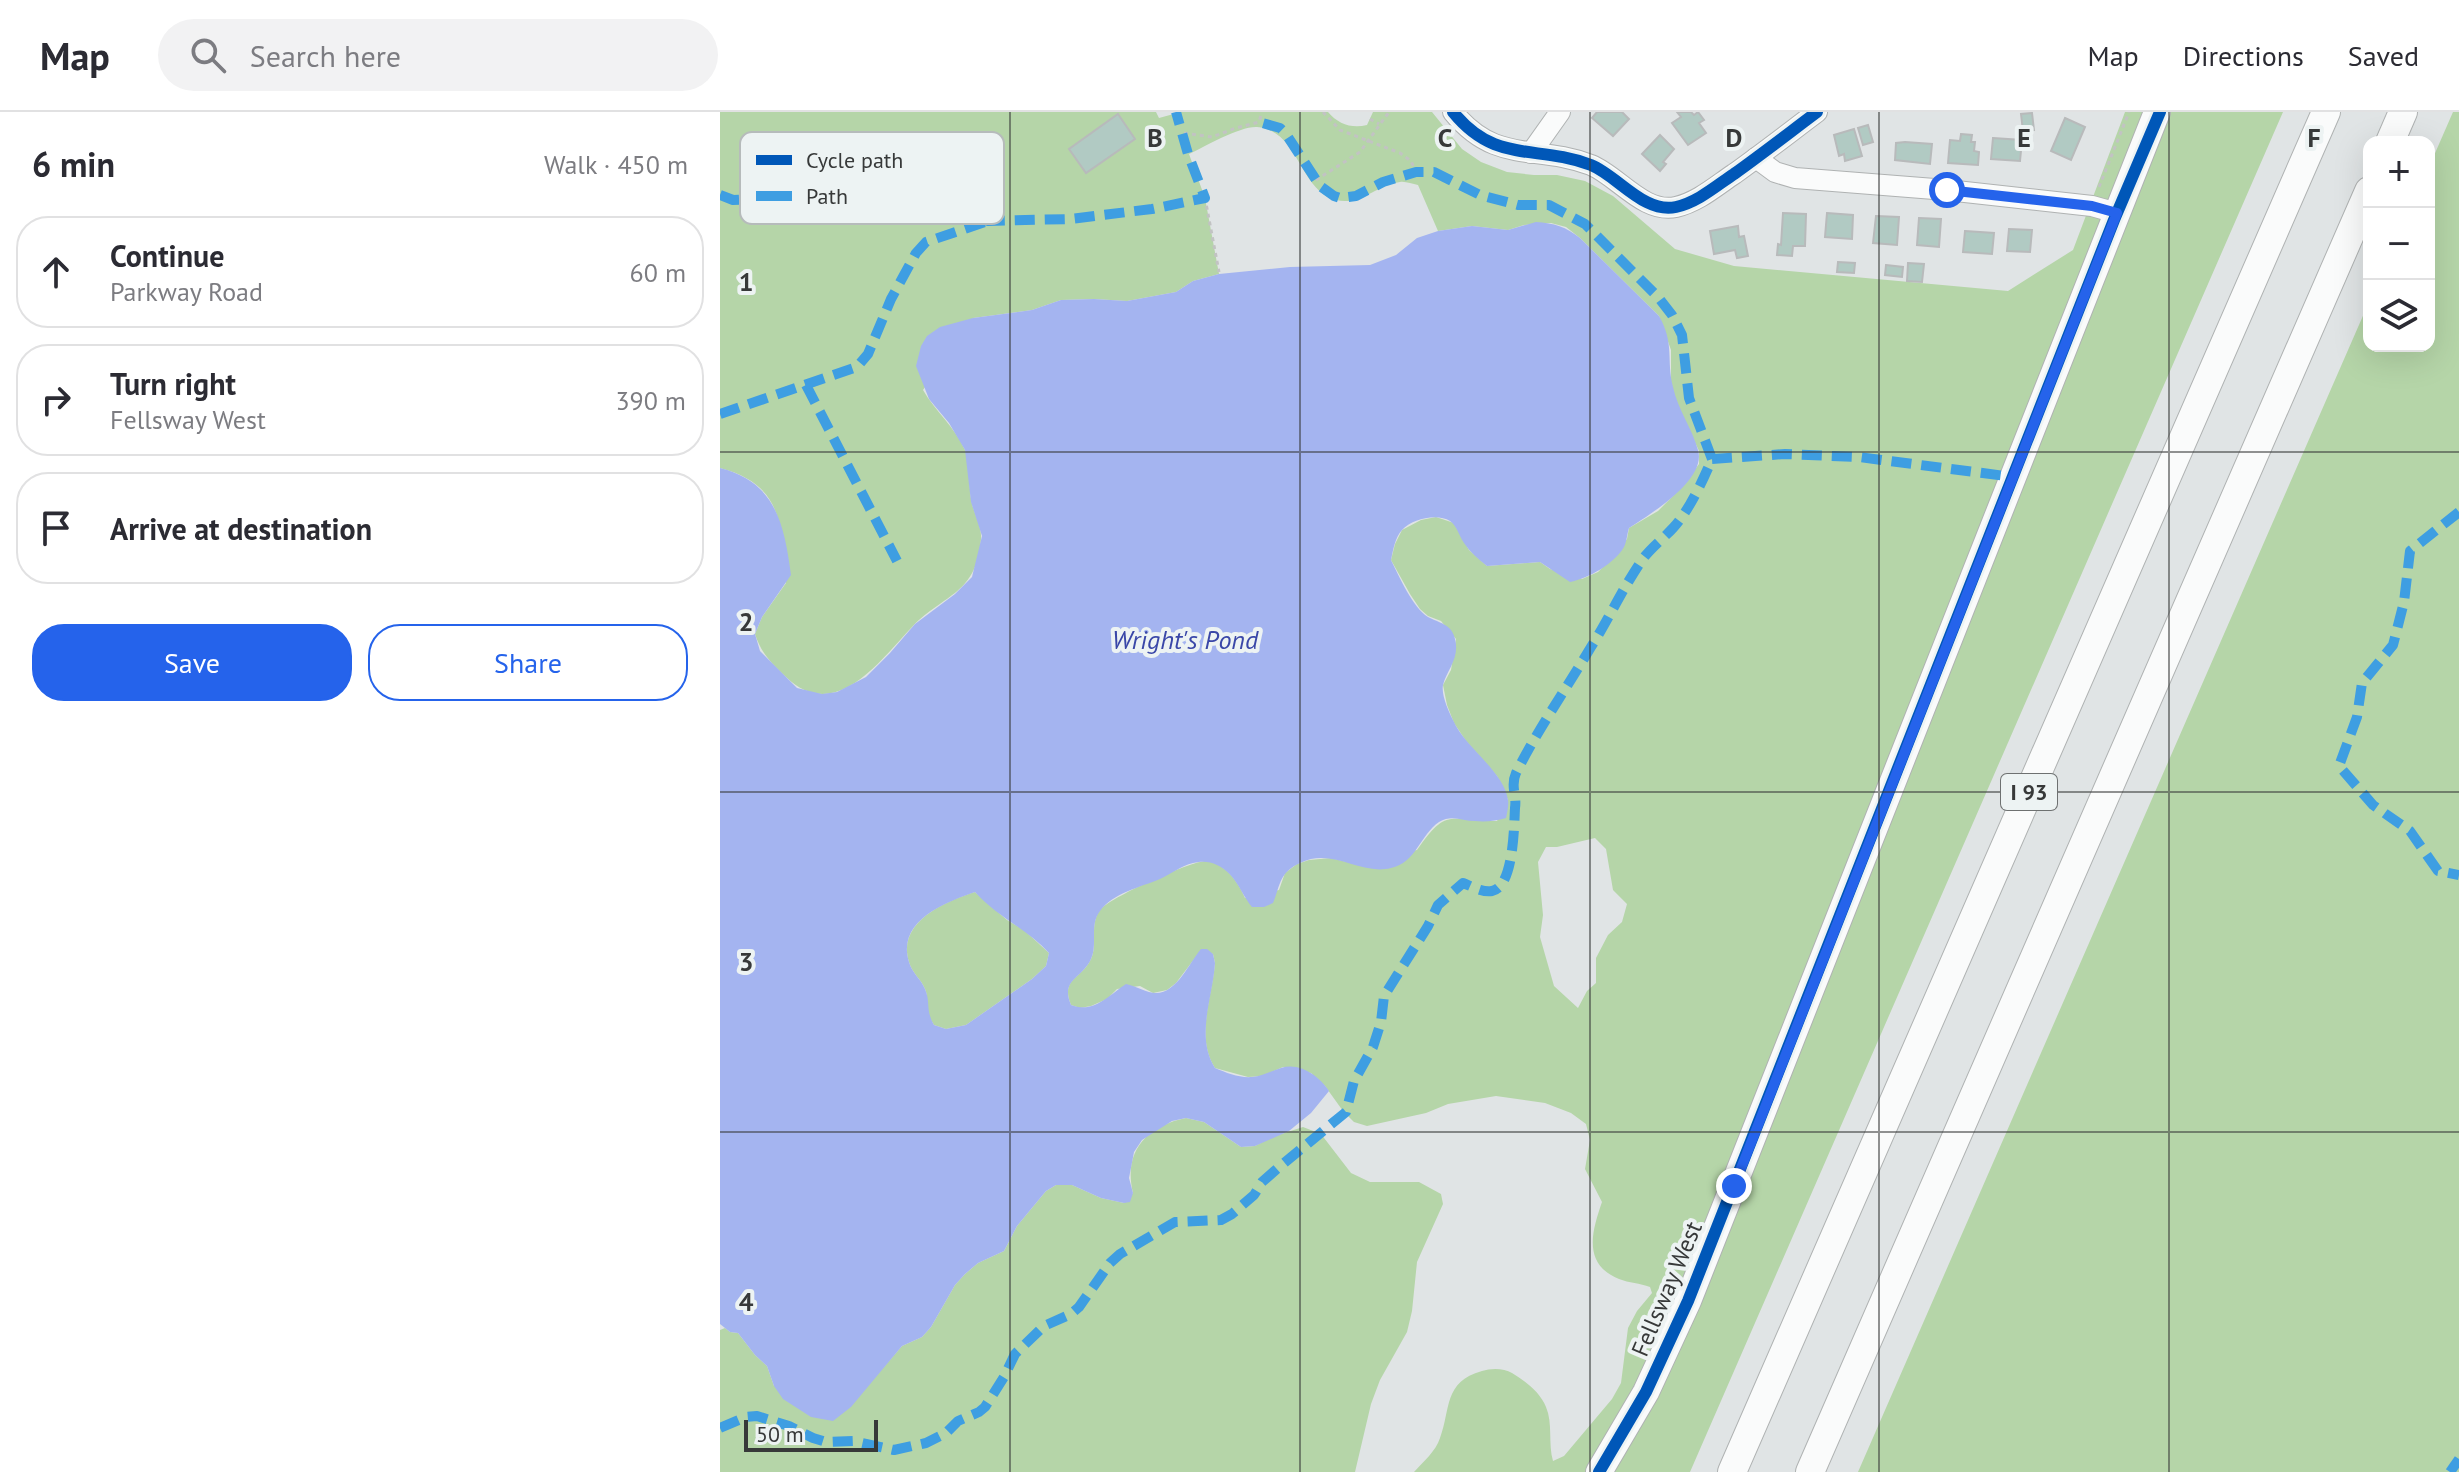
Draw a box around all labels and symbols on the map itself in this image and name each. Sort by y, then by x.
text: B [1147,121,1163,154]
text: C [1438,121,1452,154]
text: D [1726,121,1742,154]
text: E [2017,121,2031,154]
text: F [2307,121,2321,154]
legend [740,132,1004,224]
text: Cycle path [806,146,903,174]
route start [1929,172,1965,208]
text: Path [806,182,848,210]
text: 1 [739,265,753,298]
text: 2 [739,605,753,638]
water label: Wright's Pond [1112,623,1259,656]
road number: I 93 [2001,774,2057,810]
text: 3 [739,945,753,978]
route end [1716,1168,1752,1204]
street label: Fellsway West [1624,1217,1709,1361]
text: 4 [739,1285,754,1318]
scale bar [744,1416,878,1452]

